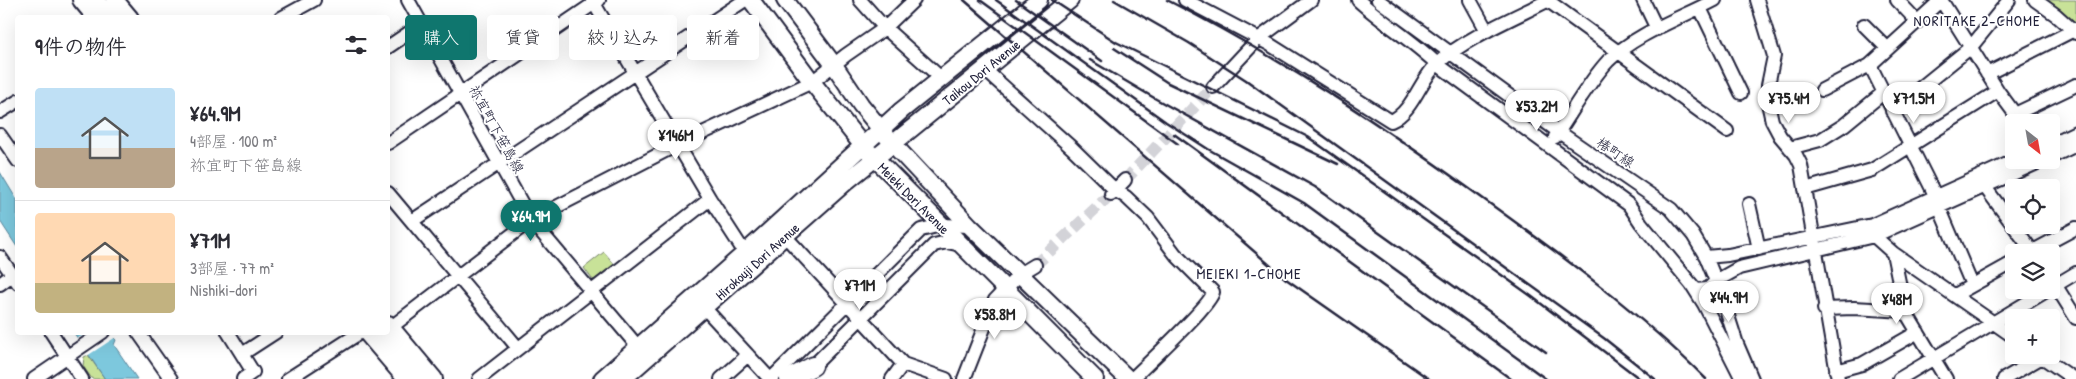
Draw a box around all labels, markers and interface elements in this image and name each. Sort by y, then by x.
district label: NORITAKE 2-CHOME [1913,10,2041,31]
chip: 購入 [405,15,477,60]
chip: 賃貸 [487,15,559,60]
chip: 絞り込み [569,15,677,60]
chip: 新着 [687,15,759,60]
icon: filters [342,31,370,59]
text: 9件の物件 [35,32,127,61]
street label: Taikou Dori Avenue [938,34,1024,109]
street label: 祢宜町下笹島線 [465,82,529,176]
pin: ¥75.4M [1748,82,1830,124]
pin: ¥71.5M [1873,82,1955,124]
text: ¥75.4M [1768,87,1810,109]
text: ¥71.5M [1894,87,1934,109]
pin: ¥53.2M [1496,90,1578,132]
text: ¥53.2M [1516,95,1558,117]
text: ¥64.9M [190,99,241,128]
icon: home [75,108,135,168]
north arrow [2005,114,2060,169]
map controls [2005,114,2060,364]
pin: ¥146M [641,119,711,161]
text: ¥146M [658,124,694,146]
text: 4部屋 · 100 m² [190,130,277,152]
street label: 椿町線 [1593,132,1639,172]
text: 祢宜町下笹島線 [190,154,302,176]
street label: Meieki Dori Avenue [874,158,954,238]
button: locate [2005,179,2060,234]
pin: ¥64.9M [490,200,572,242]
text: ¥64.9M [512,205,550,227]
street label: Hirokouji Dori Avenue [711,218,804,305]
text: ¥71M [190,226,230,255]
icon: home [75,233,135,293]
button: layers [2005,244,2060,299]
text: 3部屋 · 77 m² [190,257,274,279]
district label: MEIEKI 1-CHOME [1196,263,1302,284]
pin: ¥71M [830,268,890,311]
text: ¥71M [845,274,875,296]
text: Nishiki-dori [190,279,258,301]
pin: ¥44.9M [1688,280,1770,323]
pin: ¥48M [1867,282,1927,325]
text: ¥44.9M [1710,286,1748,308]
text: ¥48M [1882,288,1912,310]
pin: ¥58.8M [954,298,1036,340]
text: ¥58.8M [975,303,1016,325]
button: + [2005,309,2060,364]

